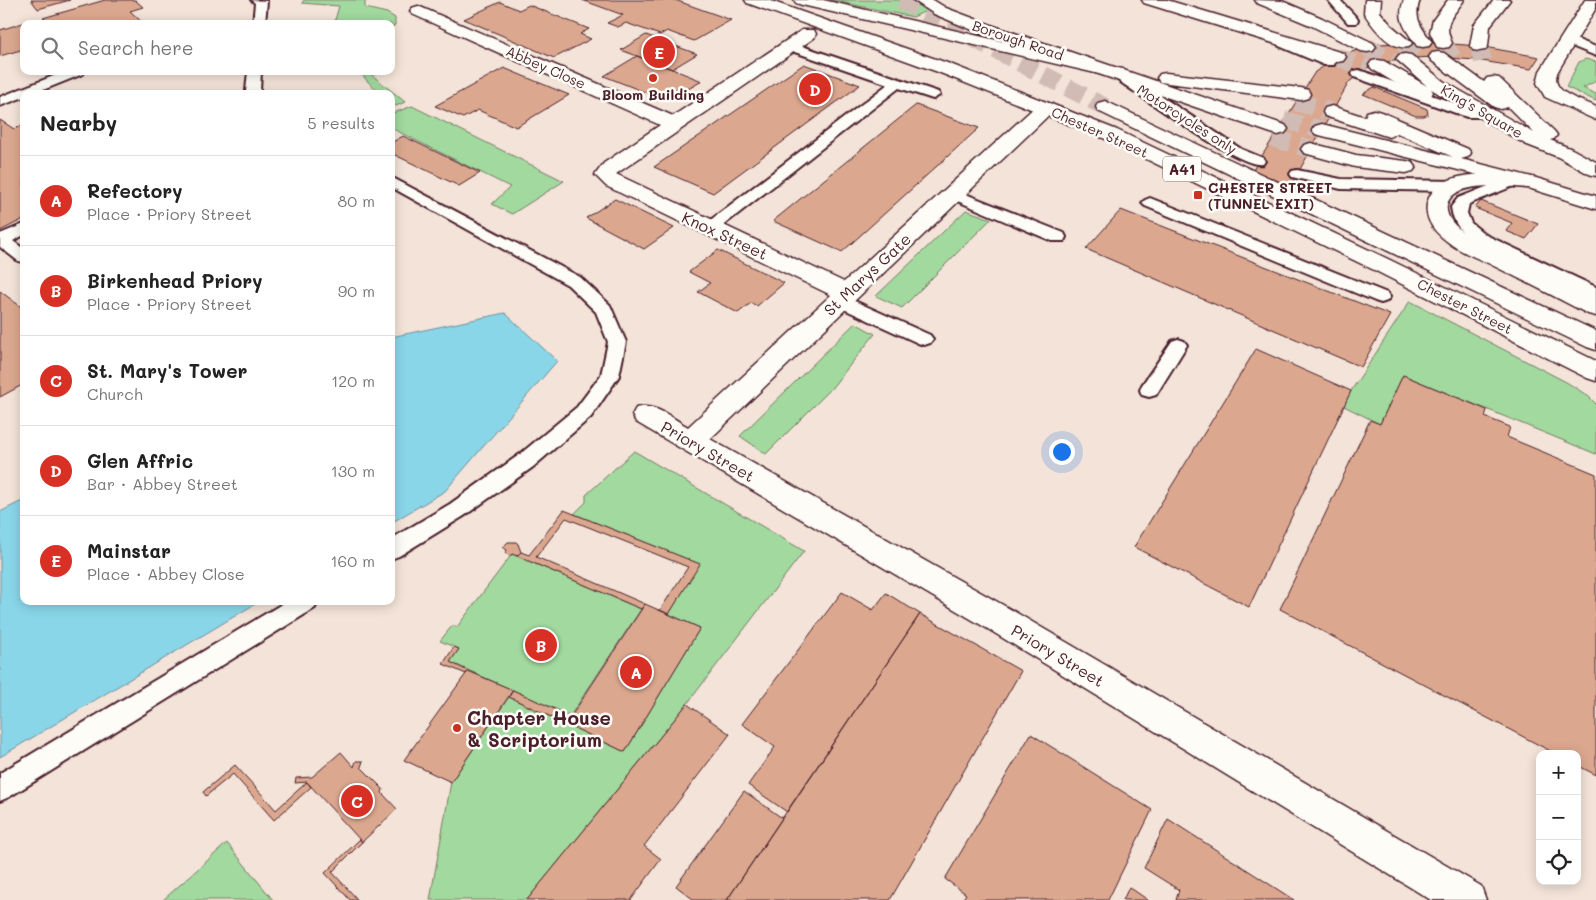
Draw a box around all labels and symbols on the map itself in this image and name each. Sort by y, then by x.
street label: Borough Road [970,15,1066,65]
pin: E [643,33,675,71]
street label: Abbey Close [503,41,589,93]
pin: D [799,70,831,108]
marker: Bloom Building [647,72,659,84]
street label: Motorcycles only [1134,80,1240,158]
street label: King's Square [1437,80,1527,142]
place label: Bloom Building [602,85,704,104]
street label: Chester Street [1049,102,1151,162]
road number: A41 [1163,156,1201,182]
place label: CHESTER STREET (TUNNEL EXIT) [1208,178,1332,213]
marker: CHESTER STREET (TUNNEL EXIT) [1192,189,1204,201]
street label: Knox Street [679,206,771,264]
street label: St Marys Gate [819,228,915,320]
street label: Chester Street [1414,274,1516,338]
street label: Priory Street [657,416,759,486]
your location [1049,439,1075,465]
street label: Priory Street [1008,619,1108,691]
pin: B [525,626,557,664]
pin: A [620,653,652,691]
place label: Chapter House & Scriptorium [467,705,611,752]
marker: Chapter House & Scriptorium [451,722,463,734]
pin: C [341,782,373,820]

